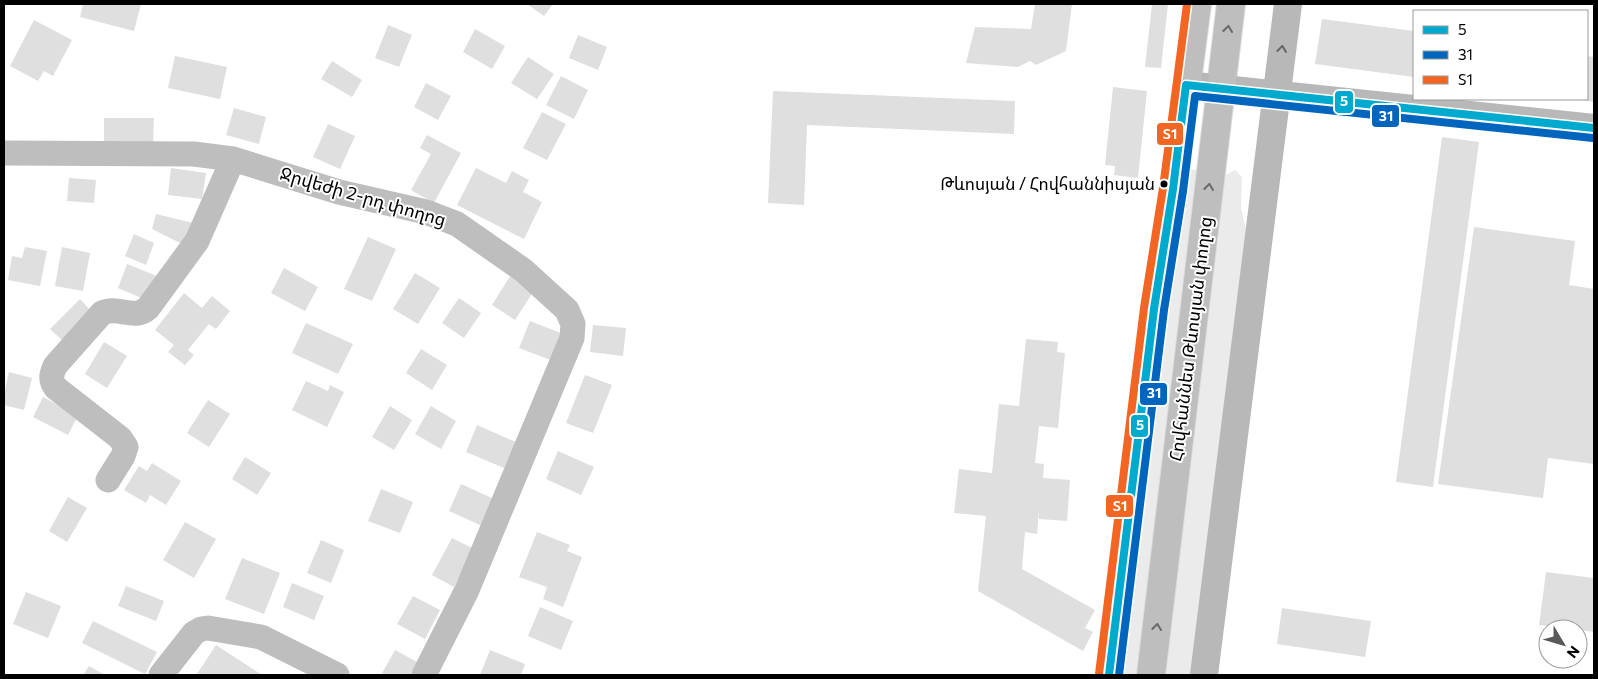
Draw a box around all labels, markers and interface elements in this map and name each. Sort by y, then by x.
legend [1413,10,1588,100]
text: 5 [1458,20,1467,38]
one-way arrow [1222,25,1233,33]
one-way arrow [1276,44,1287,52]
text: 31 [1458,45,1473,63]
text: Տ1 [1458,70,1473,88]
line badge: 5 [1334,90,1354,114]
text: 5 [1340,92,1348,109]
line badge: 31 [1371,104,1400,128]
text: 31 [1379,107,1393,124]
line badge: Տ1 [1156,122,1184,146]
text: Տ1 [1163,125,1177,142]
street label: Ջրվեժի 2-րդ փողոց [278,162,449,230]
place label: Թևոսյան / Հովհաննիսյան [940,173,1155,194]
marker: Թևոսյան / Հովհաննիսյան [1159,179,1169,189]
one-way arrow [1203,183,1214,191]
street label: Հովհաննես Թևոսյան փողոց [1164,215,1216,463]
line badge: 31 [1139,382,1168,406]
text: 31 [1147,384,1161,401]
line badge: 5 [1130,414,1149,438]
text: 5 [1136,416,1144,433]
line badge: Տ1 [1105,494,1134,518]
text: Տ1 [1113,497,1127,514]
north arrow [1538,619,1588,669]
one-way arrow [1151,623,1162,631]
text: N [1564,643,1584,662]

